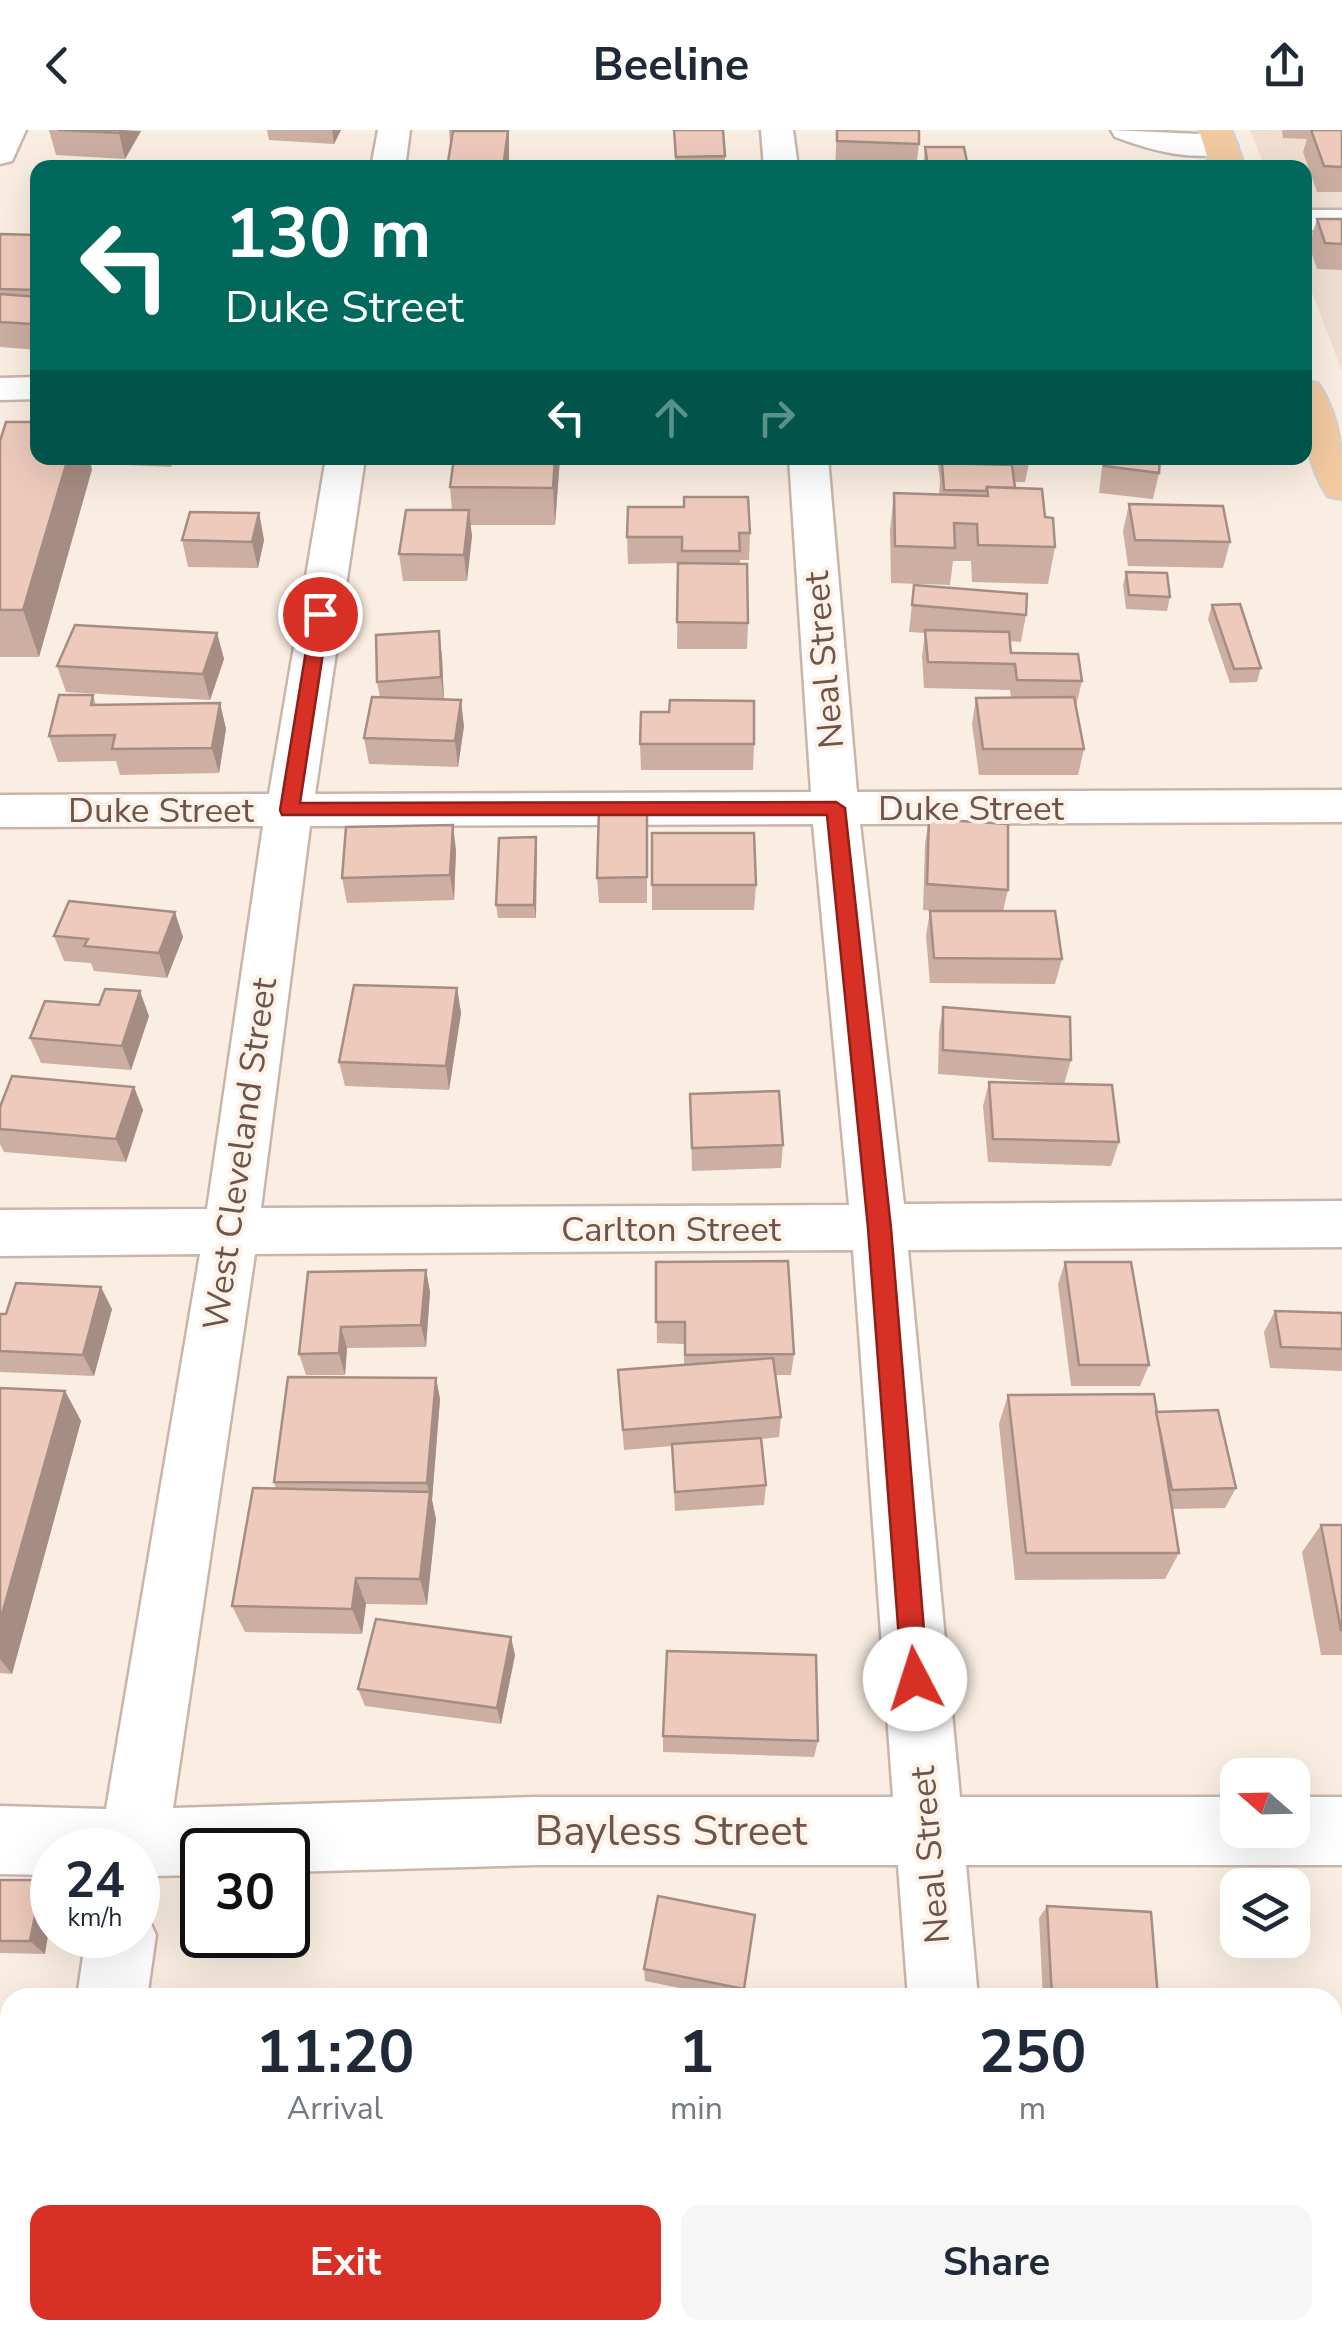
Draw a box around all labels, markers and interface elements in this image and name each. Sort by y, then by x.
text: Beeline [593,35,749,96]
icon: back [30,38,85,93]
icon: share [1257,38,1312,93]
text: 130 m [225,186,431,282]
icon: left [60,200,190,330]
text: Duke Street [225,277,464,338]
icon: left [539,390,594,445]
icon: ahead [644,390,699,445]
icon: right [749,390,804,445]
street label: Neal Street [793,569,855,751]
pin [278,572,363,657]
icon: arrive [293,587,348,642]
street label: Duke Street [878,785,1065,832]
street label: Duke Street [68,787,255,834]
street label: West Cleveland Street [192,974,288,1333]
street label: Carlton Street [561,1206,782,1253]
position arrow [863,1627,967,1731]
north arrow [1220,1758,1310,1848]
map controls [1220,1758,1310,1958]
street label: Neal Street [899,1764,961,1946]
street label: Bayless Street [535,1803,807,1860]
speed limit sign: 30 [180,1828,310,1958]
text: 24 [65,1846,125,1915]
button: layers [1220,1868,1310,1958]
text: km/h [67,1901,123,1935]
text: 11:20 [256,2011,414,2093]
text: 1 [678,2011,714,2093]
text: 250 [978,2011,1086,2093]
text: Arrival [287,2087,383,2130]
text: min [670,2087,723,2130]
text: m [1019,2087,1046,2130]
button: Exit [30,2205,661,2320]
button: Share [681,2205,1312,2320]

